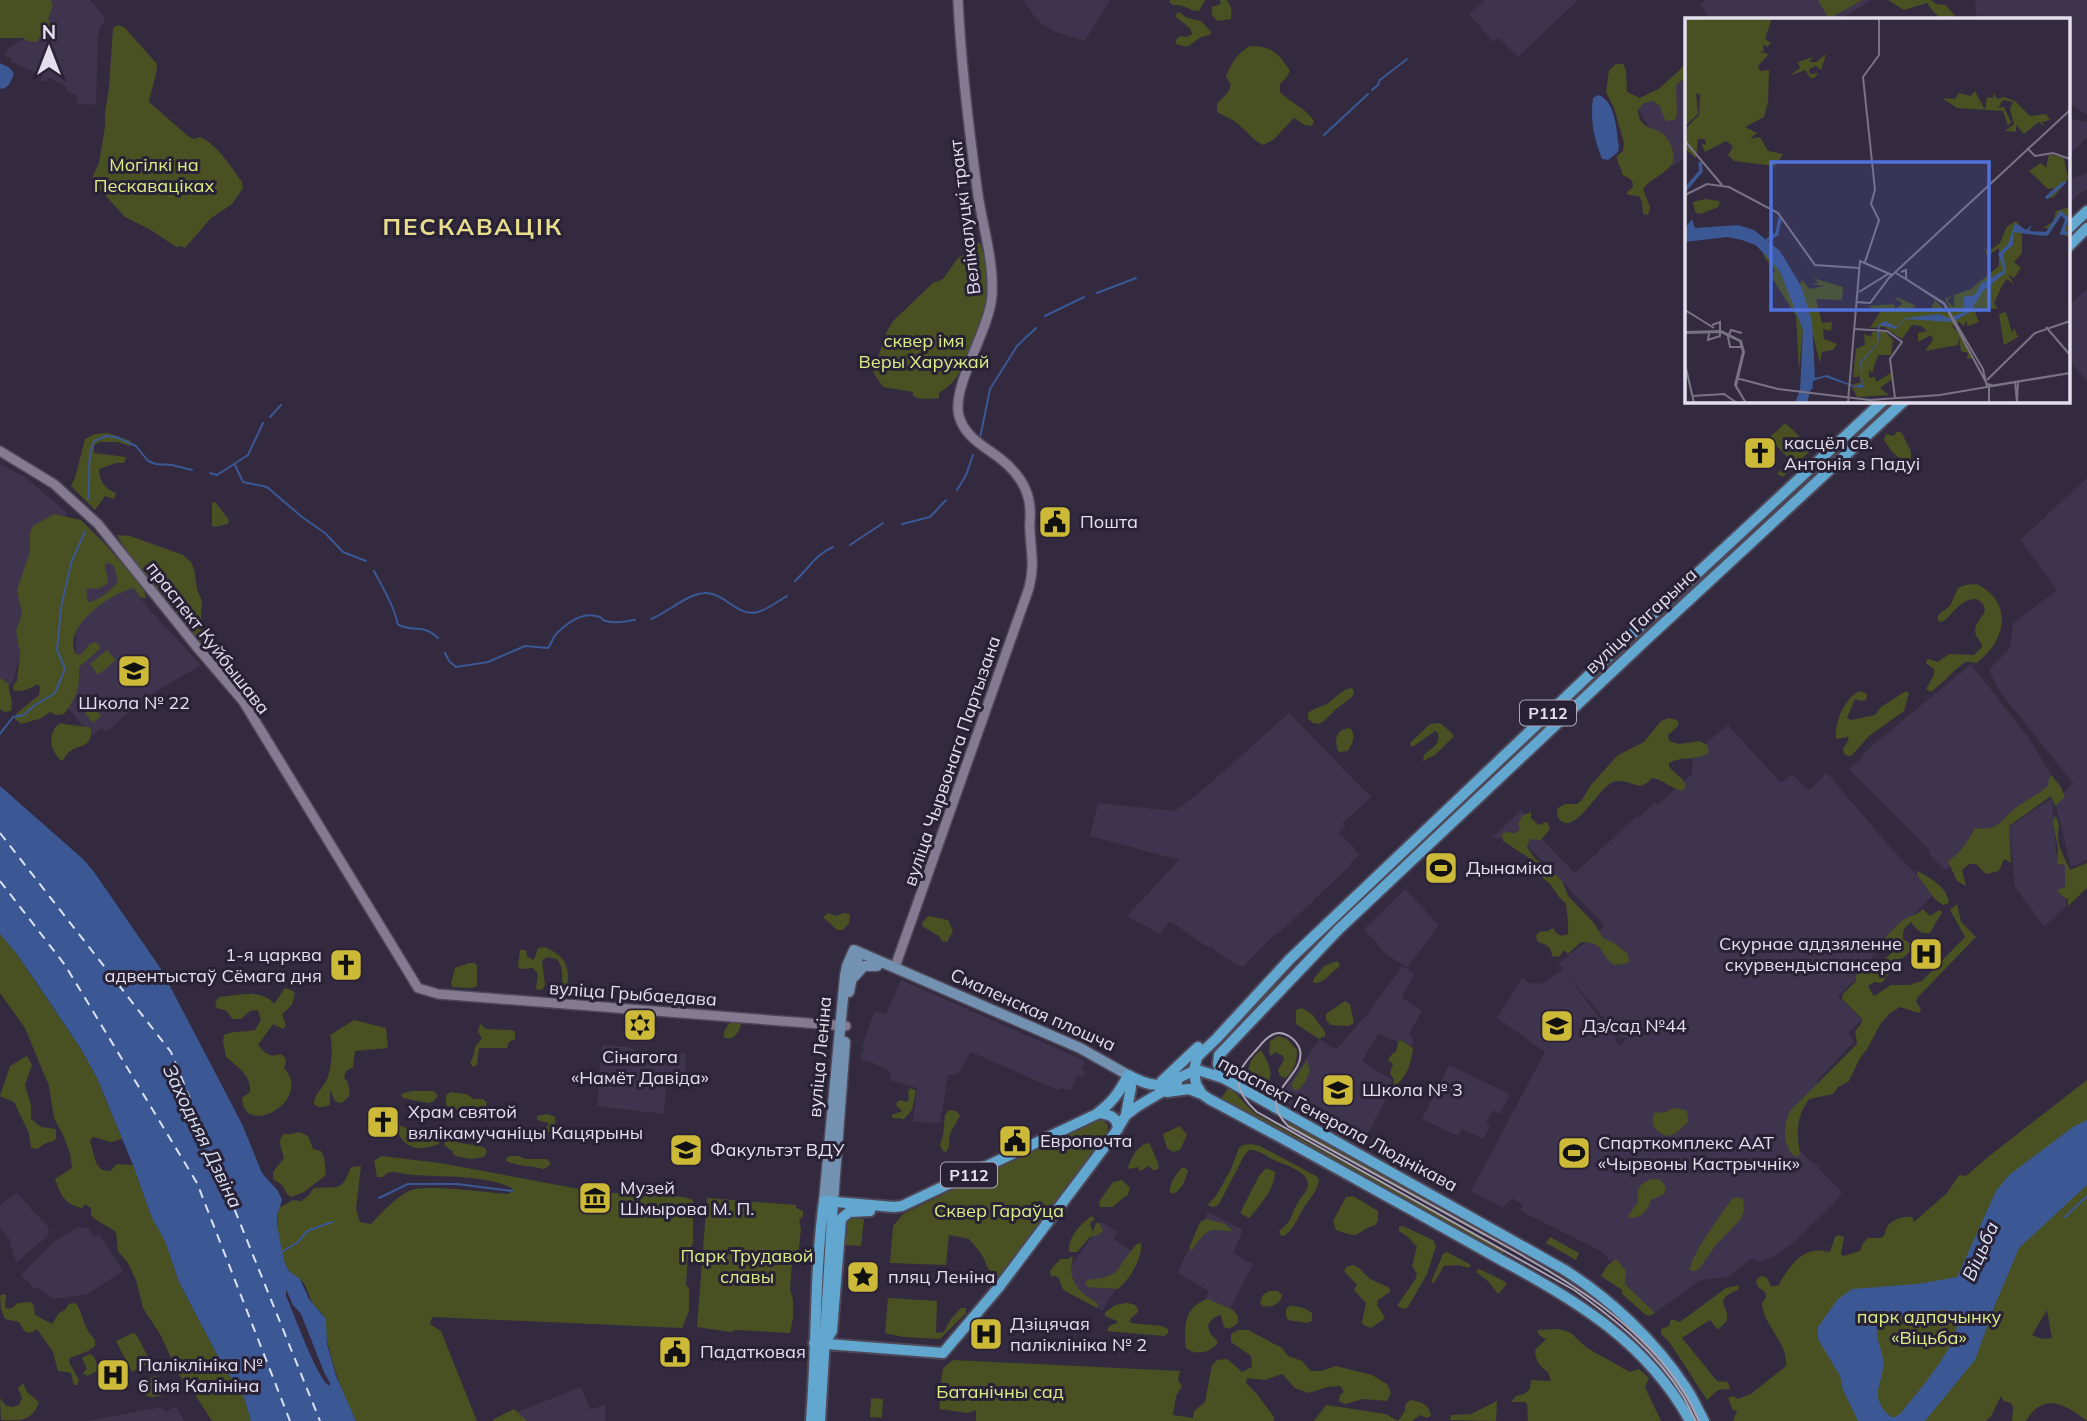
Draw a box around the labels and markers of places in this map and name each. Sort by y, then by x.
place label: касцёл св. Антонія з Падуі [1784,431,1920,475]
church icon: касцёл св. Антонія з Падуі [1741,434,1779,472]
public building icon: Пошта [1036,503,1074,541]
place label: Пошта [1080,510,1138,533]
school or university icon: Школа № 22 [115,652,153,690]
place label: Школа № 22 [78,691,190,714]
sports icon: Дынаміка [1422,849,1460,887]
place label: Дынаміка [1466,856,1553,879]
place label: Скурнае аддзяленне скурвендыспансера [1719,932,1902,976]
hospital icon: Скурнае аддзяленне скурвендыспансера [1907,935,1945,973]
place label: 1-я царква адвентыстаў Сёмага дня [105,943,322,987]
church icon: 1-я царква адвентыстаў Сёмага дня [327,946,365,984]
synagogue icon: Сінагога «Намёт Давіда» [621,1006,659,1044]
school or university icon: Дз/сад №44 [1538,1007,1576,1045]
place label: Дз/сад №44 [1582,1014,1687,1037]
place label: Сінагога «Намёт Давіда» [571,1045,709,1089]
school or university icon: Школа № 3 [1319,1071,1357,1109]
place label: Школа № 3 [1362,1078,1463,1101]
place label: Храм святой вялікамучаніцы Кацярыны [408,1100,643,1144]
church icon: Храм святой вялікамучаніцы Кацярыны [364,1103,402,1141]
public building icon: Европочта [996,1122,1034,1160]
place label: Европочта [1040,1129,1133,1152]
school or university icon: Факультэт ВДУ [667,1131,705,1169]
place label: Спарткомплекс ААТ «Чырвоны Кастрычнік» [1598,1131,1800,1175]
sports icon: Спарткомплекс ААТ «Чырвоны Кастрычнік» [1555,1134,1593,1172]
place label: Факультэт ВДУ [710,1138,845,1161]
place label: Музей Шмырова М. П. [620,1176,754,1220]
museum icon: Музей Шмырова М. П. [576,1179,614,1217]
place icon: пляц Леніна [844,1258,882,1296]
place label: пляц Леніна [888,1265,996,1288]
place label: Дзіцячая паліклініка № 2 [1010,1312,1147,1356]
hospital icon: Дзіцячая паліклініка № 2 [967,1315,1005,1353]
public building icon: Падатковая [656,1333,694,1371]
place label: Падатковая [700,1340,806,1363]
place label: Паліклініка № 6 імя Калініна [138,1353,263,1397]
hospital icon: Паліклініка № 6 імя Калініна [94,1356,132,1394]

